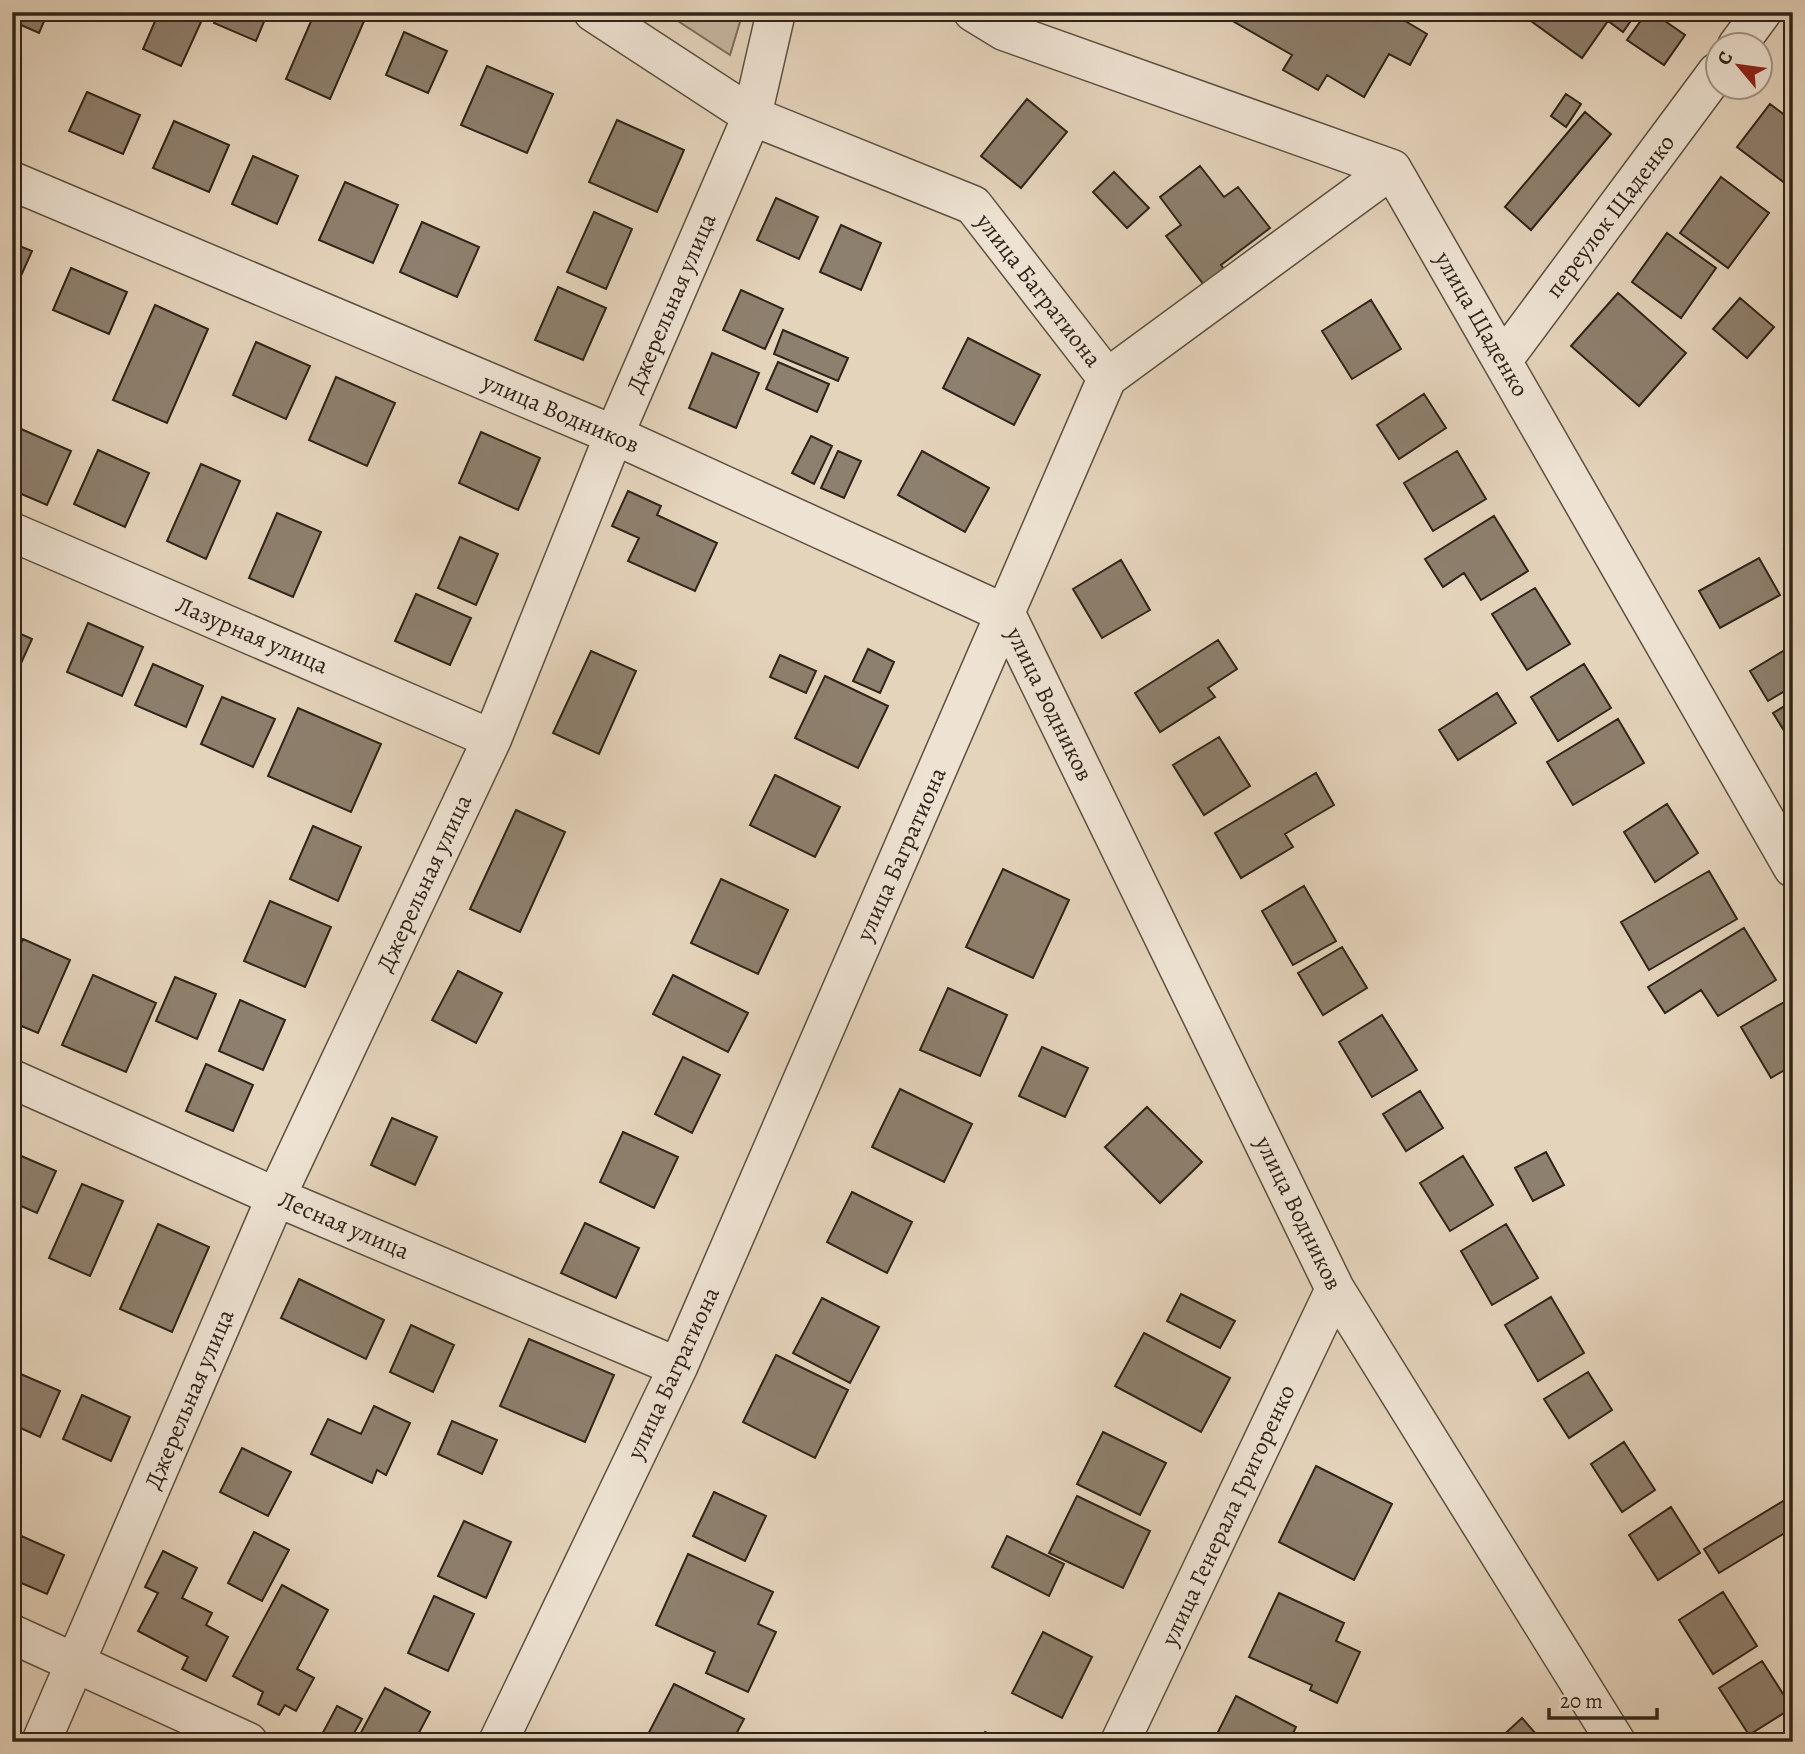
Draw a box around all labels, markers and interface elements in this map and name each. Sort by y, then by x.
north arrow [1703,32,1773,102]
text: С [1711,47,1739,70]
street label: переулок Щаденко [1538,128,1682,304]
street label: улица Багратиона [968,206,1109,374]
street label: Джерельная улица [619,208,723,398]
street label: улица Щаденко [1427,245,1537,402]
street label: улица Водников [477,365,644,460]
street label: Лазурная улица [171,588,333,682]
street label: улица Водников [998,621,1101,786]
street label: улица Багратиона [848,762,954,947]
street label: Джерельная улица [369,789,479,977]
street label: улица Водников [1247,1130,1350,1295]
street label: Лесная улица [274,1183,414,1267]
street label: улица Багратиона [619,1282,727,1465]
street label: Джерельная улица [137,1304,241,1494]
street label: улица Генерала Григоренко [1153,1379,1303,1652]
scale bar [1549,1677,1658,1721]
text: 20 m [1560,1687,1603,1715]

